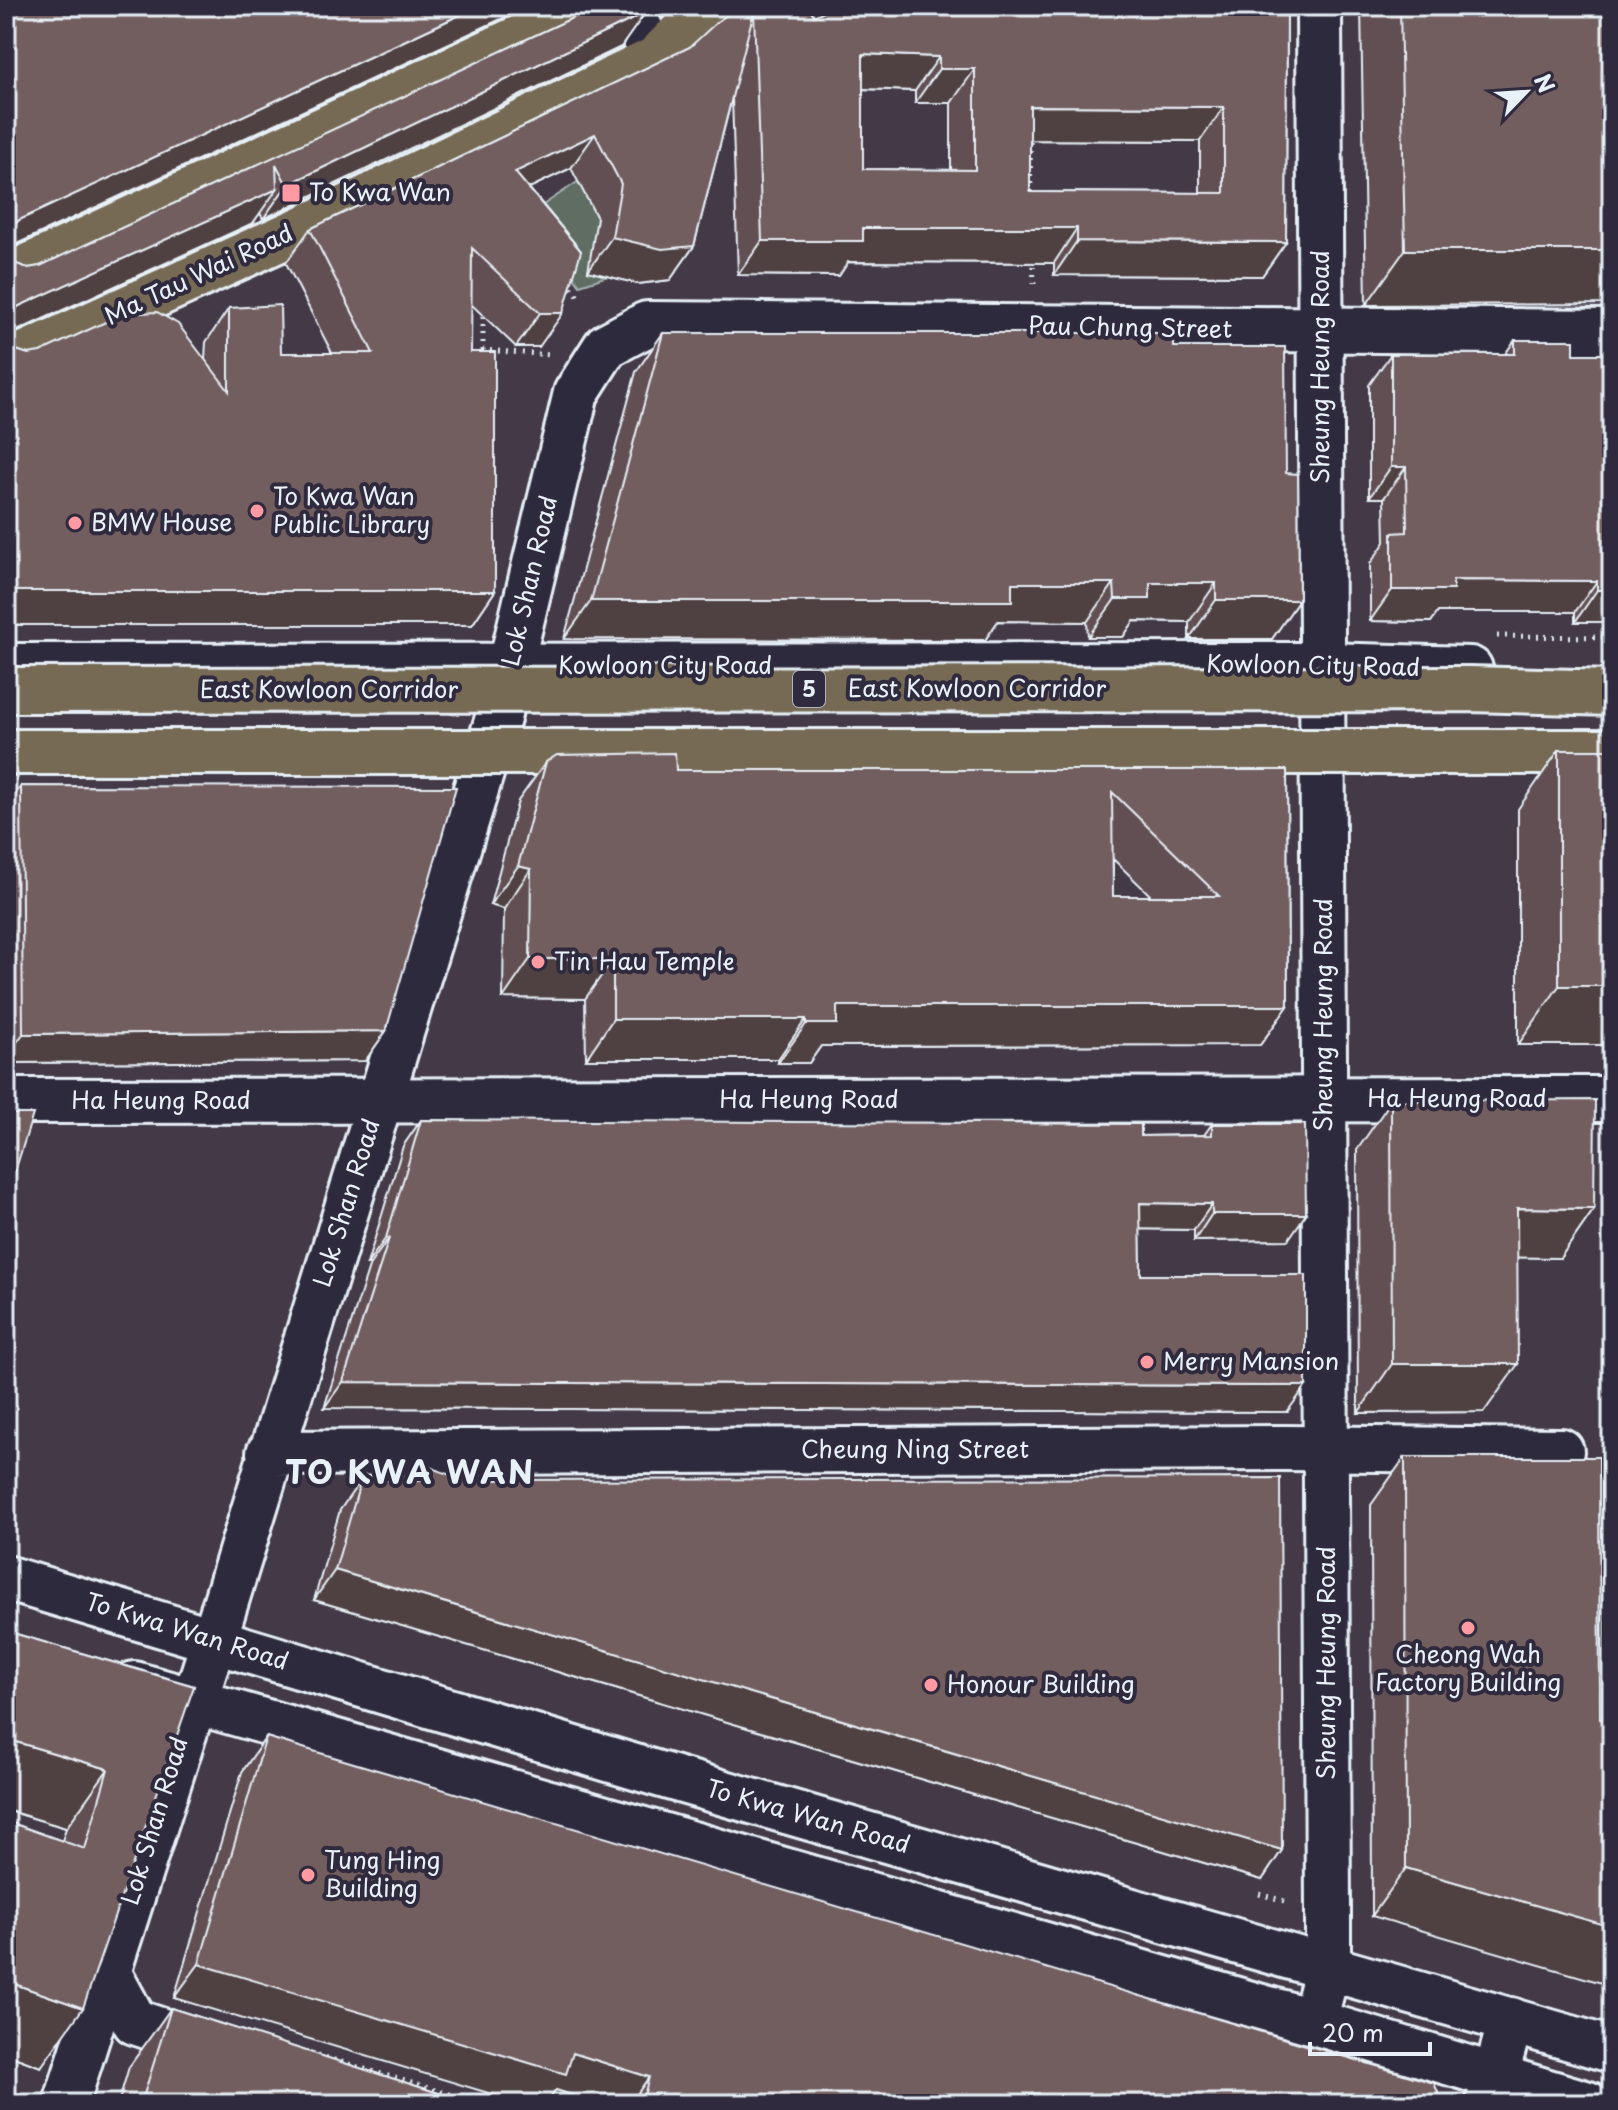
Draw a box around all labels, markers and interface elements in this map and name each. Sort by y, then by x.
north arrow [1486,52,1566,132]
text: N [1527,68,1564,98]
place label: To Kwa Wan [309,173,451,209]
marker: To Kwa Wan [280,182,302,204]
street label: Ma Tau Wai Road [98,214,298,333]
street label: Sheung Heung Road [1301,250,1337,484]
street label: Pau Chung Street [1027,306,1233,346]
place label: To Kwa Wan Public Library [273,477,430,541]
street label: Lok Shan Road [491,492,565,669]
marker: To Kwa Wan Public Library [248,502,266,520]
place label: BMW House [91,503,232,539]
marker: BMW House [66,514,84,532]
street label: Kowloon City Road [1205,644,1421,684]
street label: Kowloon City Road [558,646,772,682]
street label: East Kowloon Corridor [848,669,1106,705]
street label: East Kowloon Corridor [200,670,458,706]
road number: 5 [793,671,825,707]
street label: Sheung Heung Road [1304,898,1340,1132]
place label: Tin Hau Temple [554,942,735,978]
marker: Tin Hau Temple [529,953,547,971]
street label: Ha Heung Road [1367,1079,1547,1115]
street label: Ha Heung Road [719,1080,899,1116]
street label: Ha Heung Road [71,1081,251,1117]
street label: Lok Shan Road [302,1114,388,1291]
place label: Merry Mansion [1163,1342,1339,1378]
marker: Merry Mansion [1138,1353,1156,1371]
street label: Cheung Ning Street [801,1430,1029,1466]
district label: TO KWA WAN [285,1447,535,1495]
street label: Sheung Heung Road [1307,1546,1343,1780]
street label: To Kwa Wan Road [82,1582,293,1678]
marker: Cheong Wah Factory Building [1459,1619,1477,1637]
place label: Cheong Wah Factory Building [1375,1635,1561,1699]
place label: Honour Building [947,1665,1135,1701]
marker: Honour Building [922,1676,940,1694]
street label: Lok Shan Road [110,1732,196,1909]
street label: To Kwa Wan Road [703,1769,915,1861]
place label: Tung Hing Building [324,1841,441,1905]
marker: Tung Hing Building [299,1866,317,1884]
scale bar [1310,2006,1430,2056]
text: 20 m [1322,2014,1384,2050]

